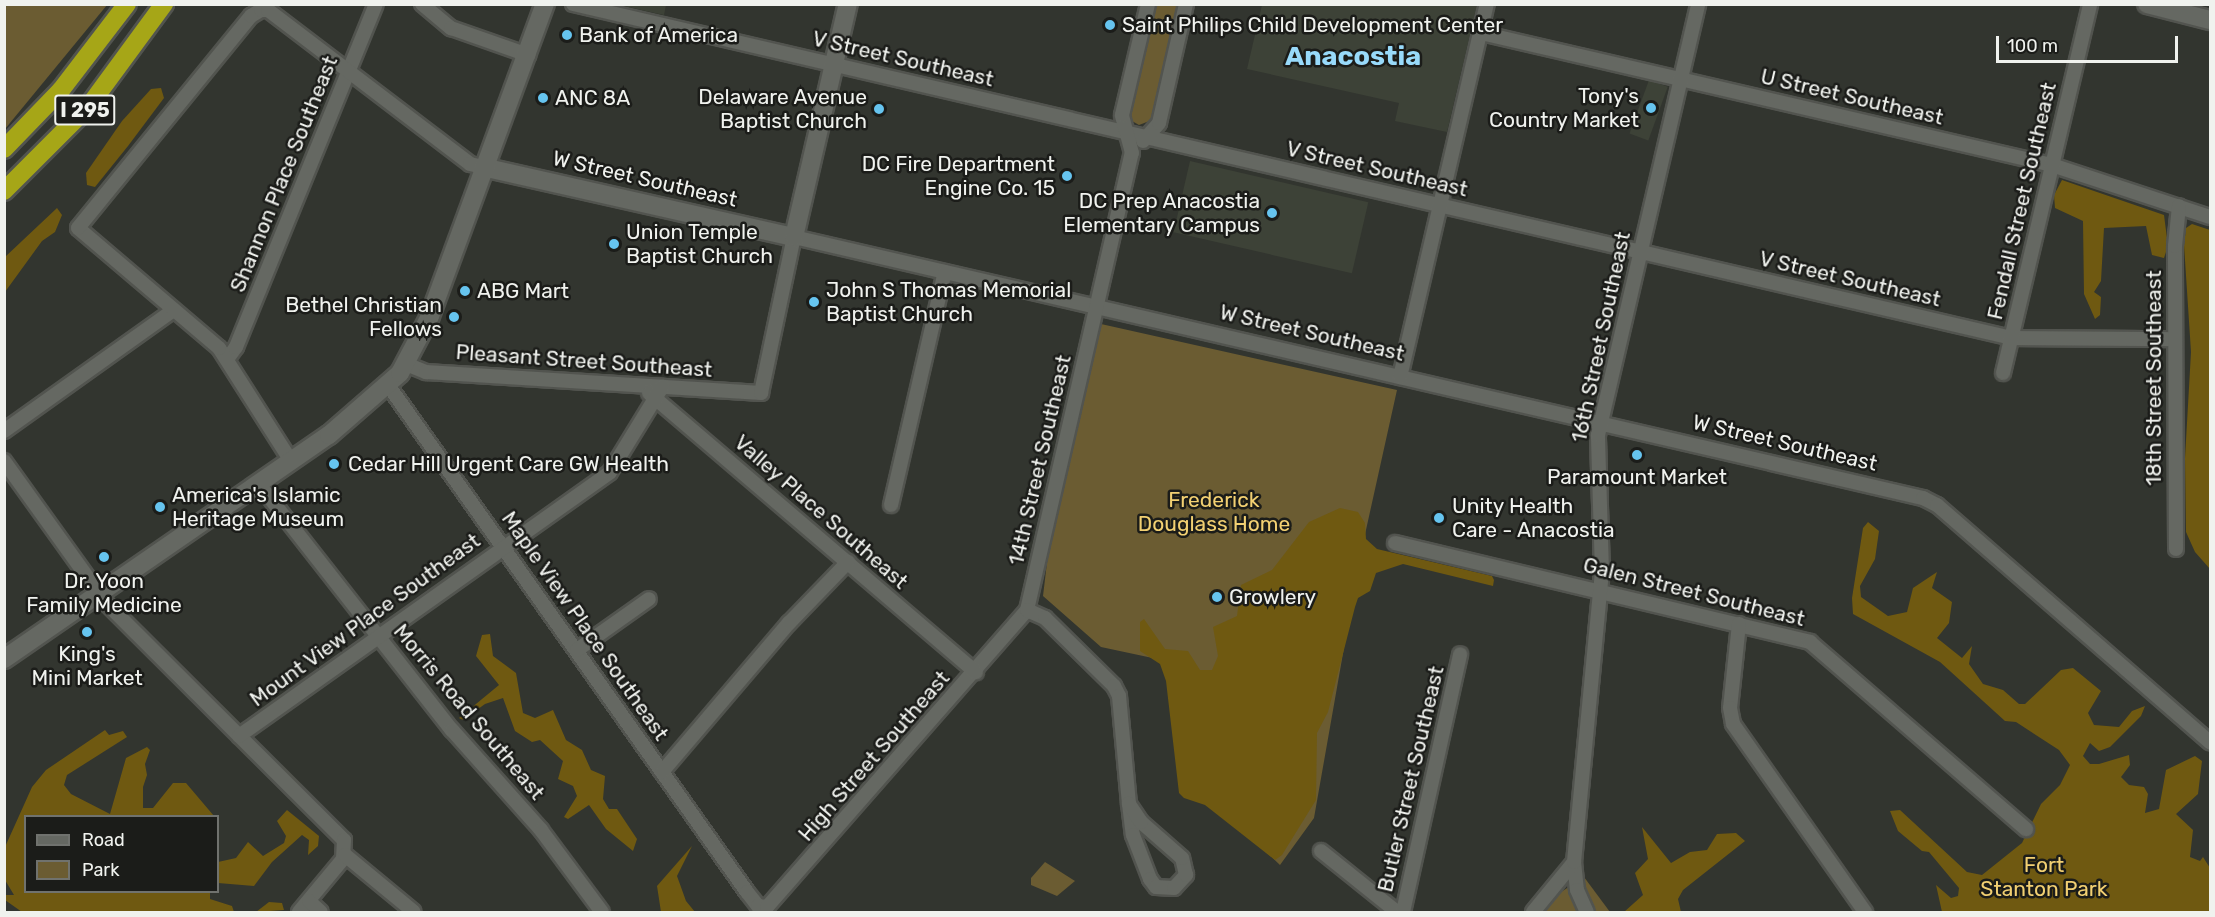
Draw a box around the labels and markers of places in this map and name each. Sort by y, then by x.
place label: Saint Philips Child Development Center [1122,12,1503,38]
marker: Saint Philips Child Development Center [1103,18,1117,32]
place label: Bank of America [579,22,739,48]
marker: Bank of America [560,28,574,42]
place label: Tony's Country Market [1488,83,1639,133]
place label: Delaware Avenue Baptist Church [698,84,867,134]
place label: ANC 8A [555,85,630,111]
marker: ANC 8A [536,91,550,105]
marker: Tony's Country Market [1644,101,1658,115]
marker: Delaware Avenue Baptist Church [872,102,886,116]
place label: DC Fire Department Engine Co. 15 [862,151,1055,201]
marker: DC Fire Department Engine Co. 15 [1060,169,1074,183]
place label: DC Prep Anacostia Elementary Campus [1063,188,1260,238]
marker: DC Prep Anacostia Elementary Campus [1265,206,1279,220]
place label: Union Temple Baptist Church [626,219,773,269]
marker: Union Temple Baptist Church [607,237,621,251]
place label: John S Thomas Memorial Baptist Church [826,277,1072,327]
place label: ABG Mart [477,278,569,304]
marker: ABG Mart [458,284,472,298]
place label: Bethel Christian Fellows [285,292,442,342]
marker: John S Thomas Memorial Baptist Church [807,295,821,309]
marker: Bethel Christian Fellows [447,310,461,324]
marker: Paramount Market [1630,448,1644,462]
place label: Cedar Hill Urgent Care GW Health [348,451,670,477]
marker: Cedar Hill Urgent Care GW Health [325,455,343,473]
place label: Paramount Market [1547,464,1727,490]
place label: America's Islamic Heritage Museum [172,482,344,532]
place label: Unity Health Care - Anacostia [1452,493,1615,543]
marker: America's Islamic Heritage Museum [153,500,167,514]
marker: Unity Health Care - Anacostia [1430,509,1448,527]
marker: Dr. Yoon Family Medicine [95,548,113,566]
place label: Dr. Yoon Family Medicine [26,568,182,618]
place label: Growlery [1229,584,1316,610]
marker: Growlery [1210,590,1224,604]
marker: King's Mini Market [80,625,94,639]
place label: King's Mini Market [31,641,143,691]

